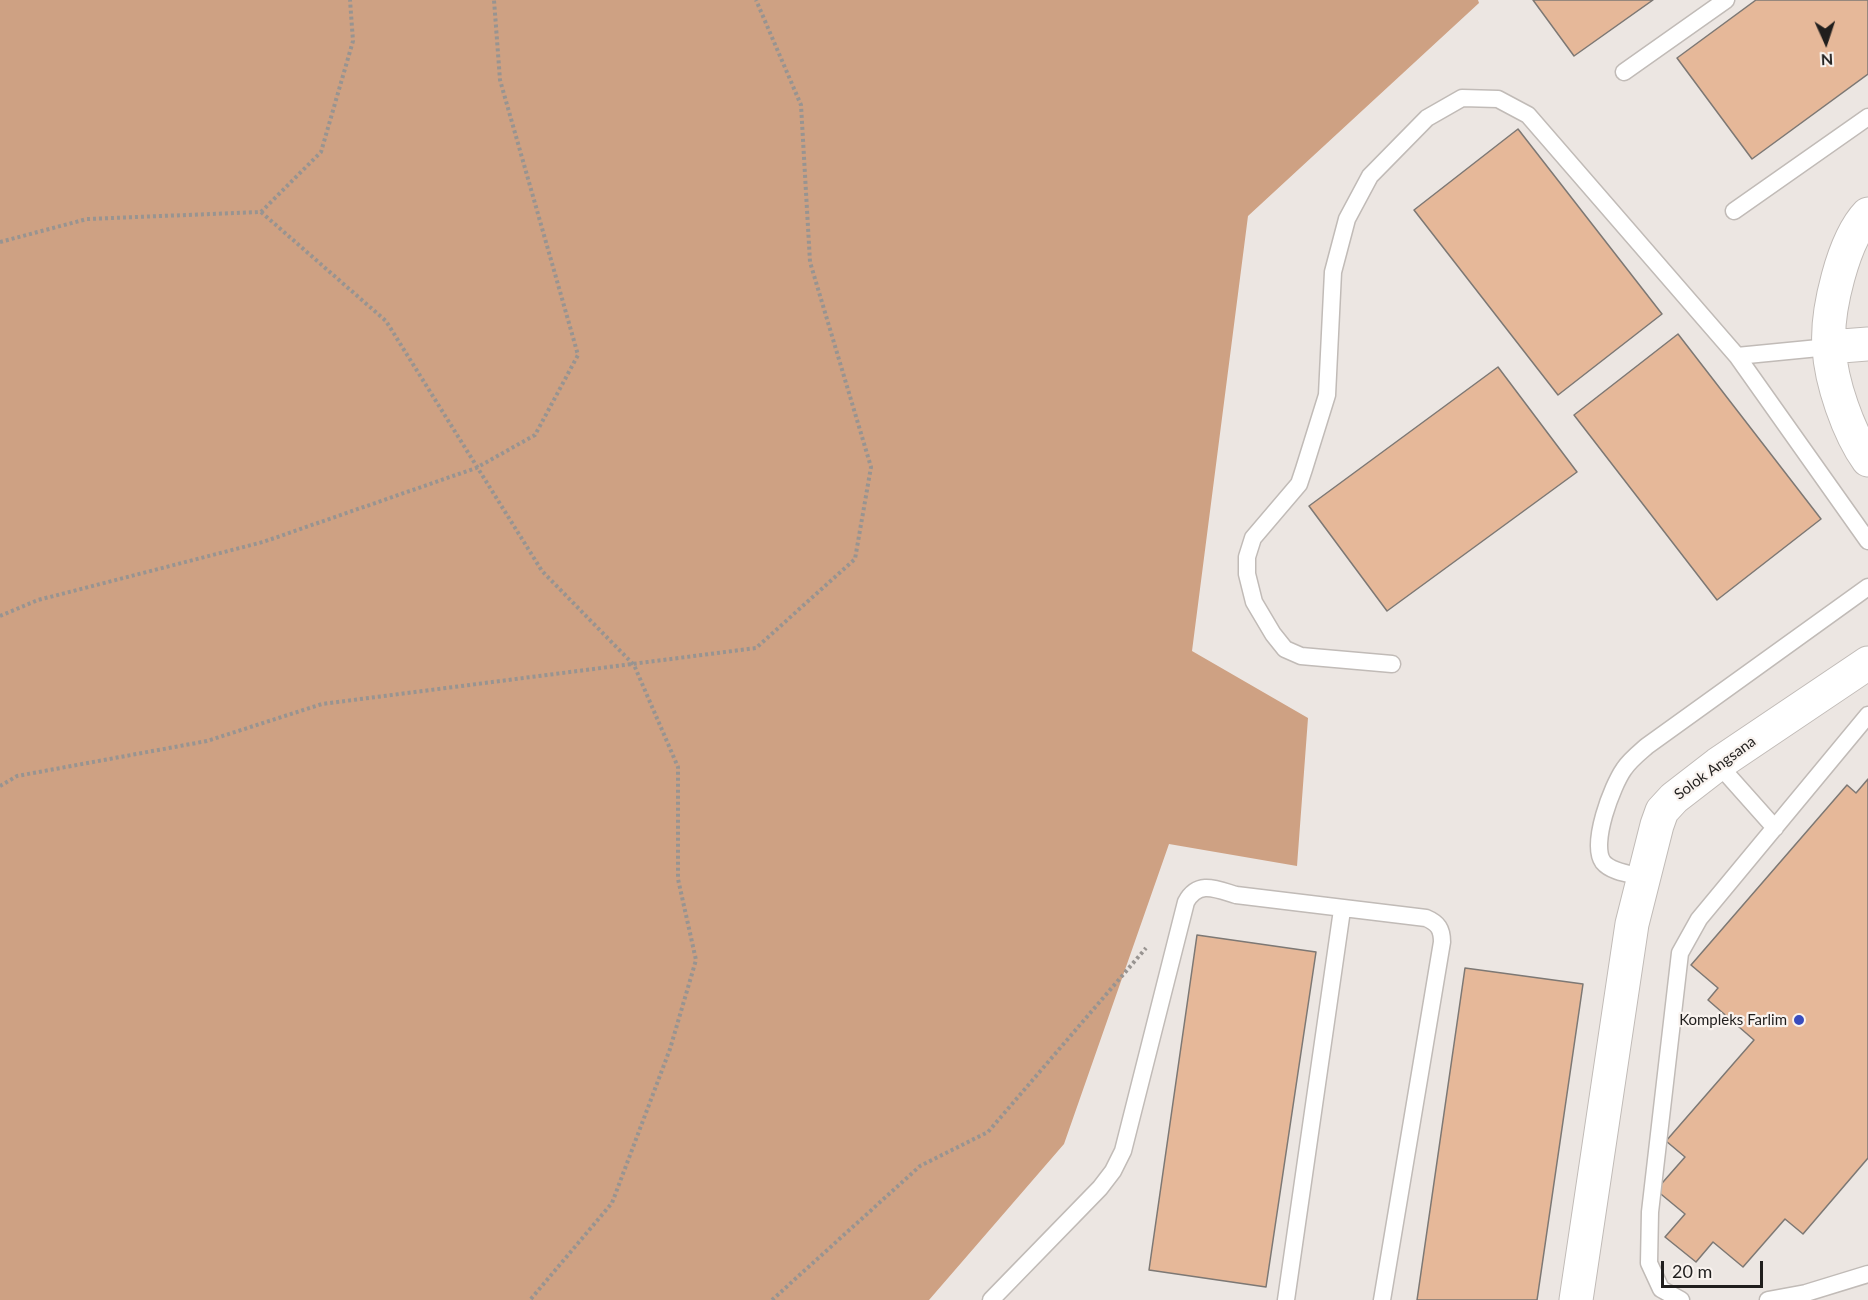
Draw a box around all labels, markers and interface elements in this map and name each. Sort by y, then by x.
north arrow [1796,12,1856,72]
text: N [1820,51,1834,70]
street label: Solok Angsana [1671,732,1759,804]
place label: Kompleks Farlim [1679,1011,1787,1029]
marker: Kompleks Farlim [1792,1013,1806,1027]
scale bar [1664,1249,1766,1287]
text: 20 m [1672,1260,1712,1282]

